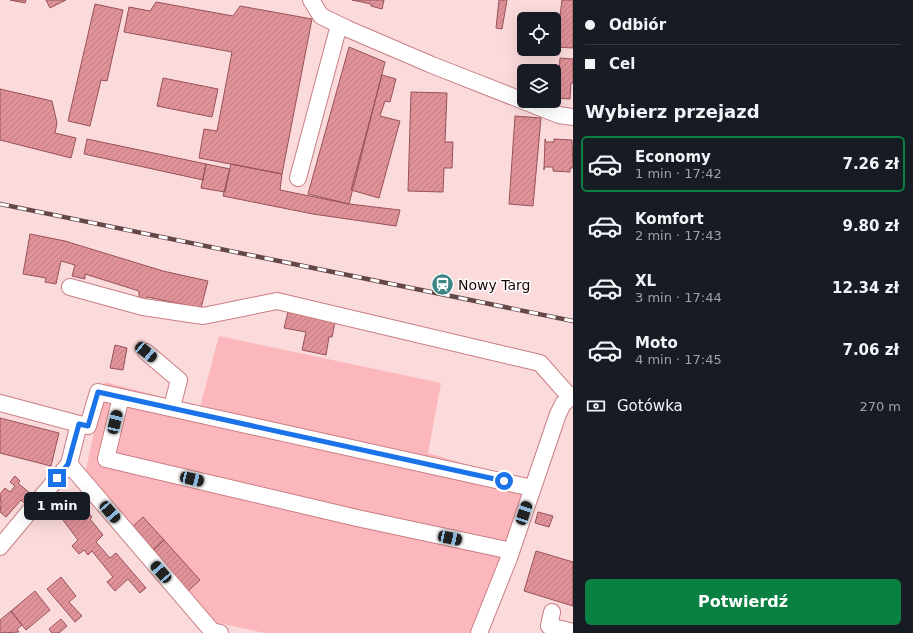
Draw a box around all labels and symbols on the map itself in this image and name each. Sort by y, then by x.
station icon: Nowy Targ [429,272,455,298]
place label: Nowy Targ [458,277,530,293]
car [133,340,159,364]
car [106,409,124,435]
route end [48,469,66,487]
car [179,470,205,488]
route start [495,472,513,490]
callout: 1 min [24,492,90,520]
car [98,499,122,525]
car [515,500,533,526]
car [437,530,463,546]
car [149,559,173,585]

